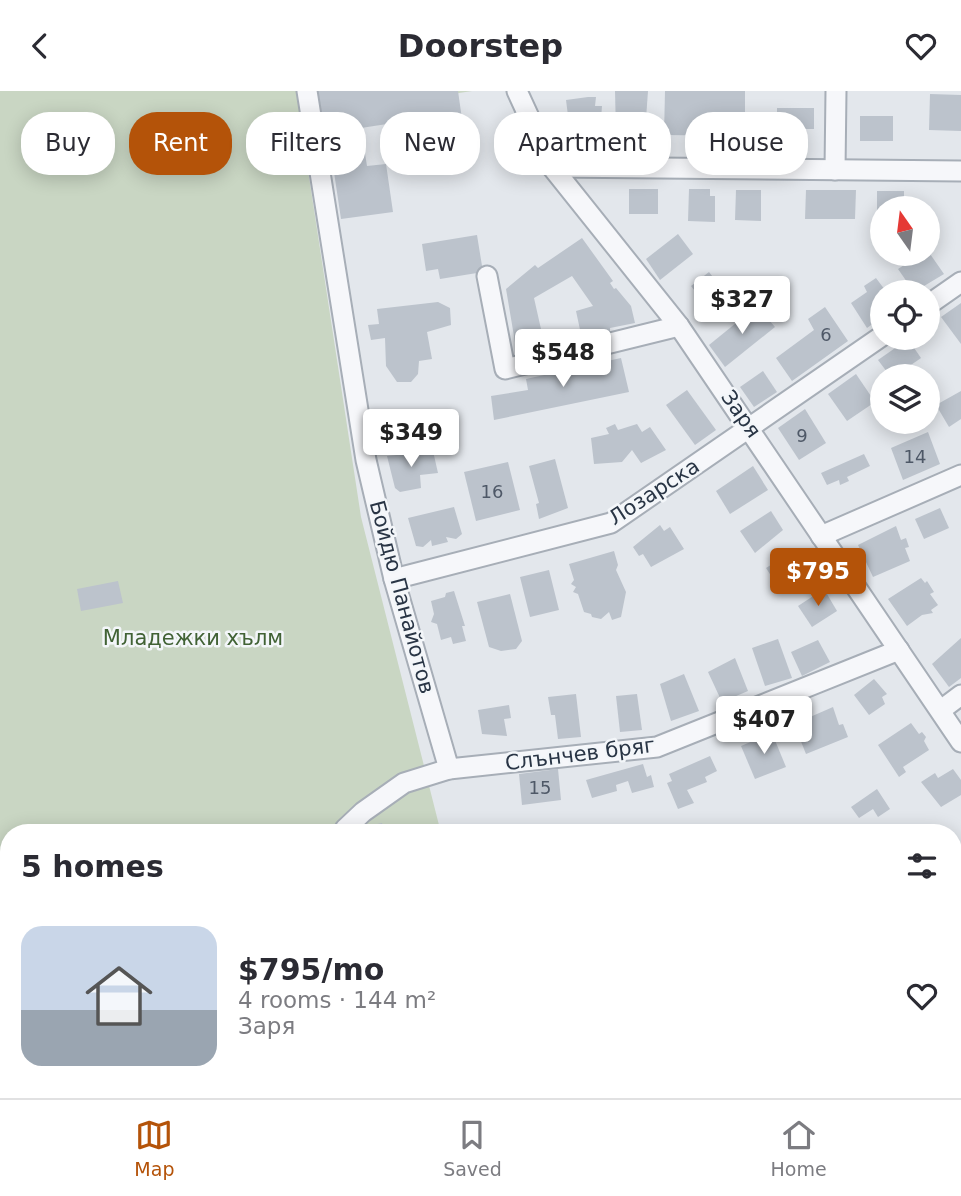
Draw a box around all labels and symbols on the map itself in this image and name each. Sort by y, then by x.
north arrow [870,196,940,266]
pin: $327 [701,277,783,336]
house number: 6 [820,324,832,345]
pin: $548 [522,329,604,389]
street label: Заря [716,386,766,442]
pin: $349 [370,409,452,469]
house number: 9 [796,425,808,446]
house number: 14 [904,446,926,467]
street label: Лозарска [604,454,704,530]
house number: 16 [481,481,503,502]
street label: Бойдю Панайотов [365,498,439,696]
pin: $795 [777,549,859,608]
park label: Младежки хълм [103,626,283,650]
pin: $407 [723,697,805,756]
street label: Слънчев бряг [504,733,656,775]
house number: 15 [529,777,551,798]

